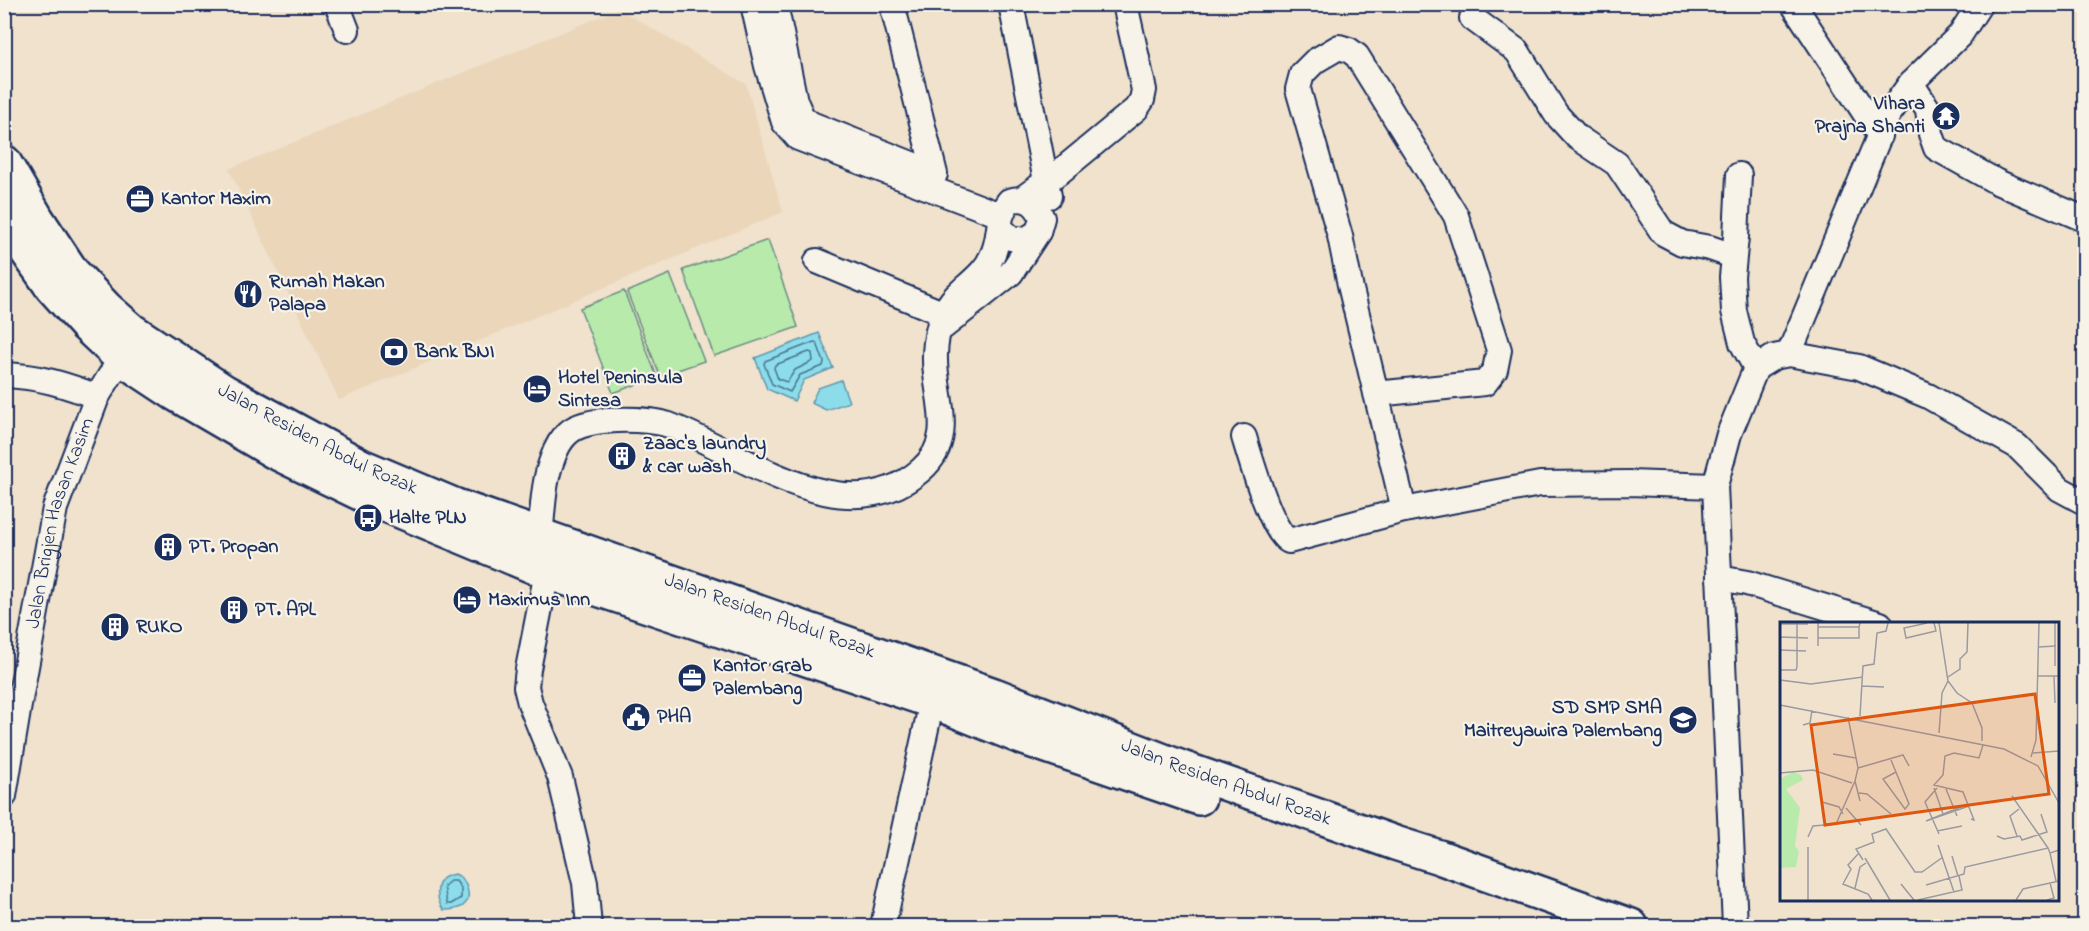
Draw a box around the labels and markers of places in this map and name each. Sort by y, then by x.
place label: Vihara Prajna Shanti [1815,90,1925,142]
temple icon: Vihara Prajna Shanti [1930,100,1962,132]
office icon: Kantor Maxim [124,183,156,215]
place label: Kantor Maxim [161,185,271,214]
place label: Rumah Makan Palapa [269,268,385,320]
restaurant icon: Rumah Makan Palapa [232,278,264,310]
bank icon: Bank BNI [378,336,410,368]
place label: Bank BNI [414,338,495,367]
place label: Hotel Peninsula Sintesa [558,364,683,416]
hotel icon: Hotel Peninsula Sintesa [521,373,553,405]
place label: Zaac's laundry & car wash [642,430,766,482]
building icon: Zaac's laundry & car wash [606,440,638,472]
bus stop icon: Halte PLN [352,502,384,534]
place label: Halte PLN [389,504,467,533]
building icon: PT. Propan [152,531,184,563]
place label: PT. Propan [189,533,279,562]
hotel icon: Maximus Inn [451,584,483,616]
place label: Maximus Inn [488,586,590,615]
building icon: PT. APL [218,594,250,626]
place label: PT. APL [255,596,317,625]
building icon: RUKO [99,611,131,643]
place label: RUKO [136,613,183,642]
place label: Kantor Grab Palembang [713,652,812,705]
office icon: Kantor Grab Palembang [676,662,708,694]
place label: SD SMP SMA Maitreyawira Palembang [1464,694,1662,747]
public building icon: PHA [620,701,652,733]
place label: PHA [657,703,691,732]
school or university icon: SD SMP SMA Maitreyawira Palembang [1667,704,1699,736]

